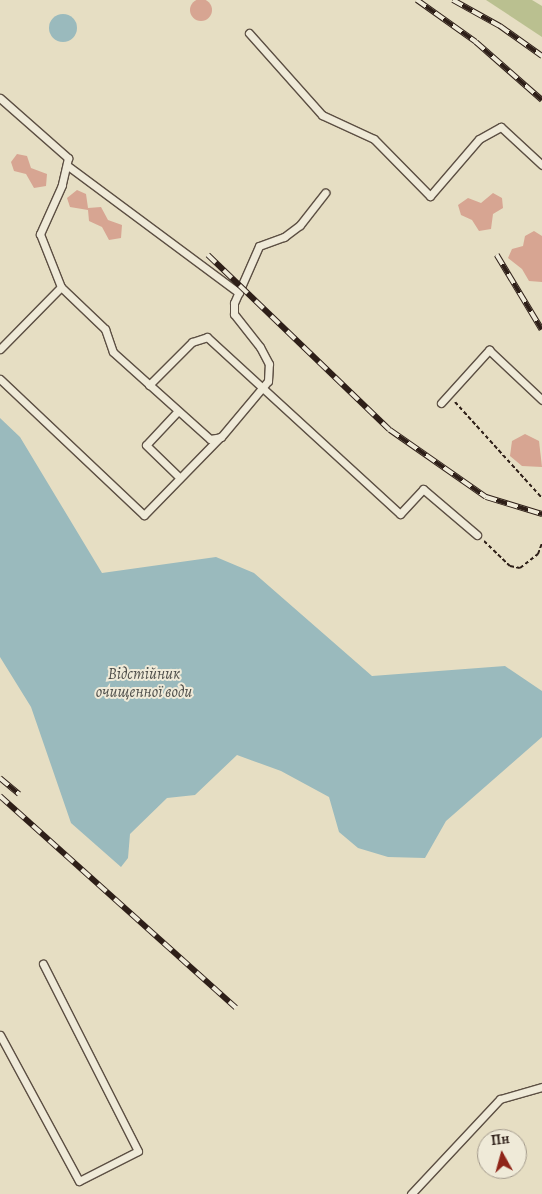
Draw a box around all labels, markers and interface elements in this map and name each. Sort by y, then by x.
water label: Відстійник очищенної води [96,664,192,702]
north arrow [477,1129,527,1179]
text: Пн [490,1129,510,1150]

